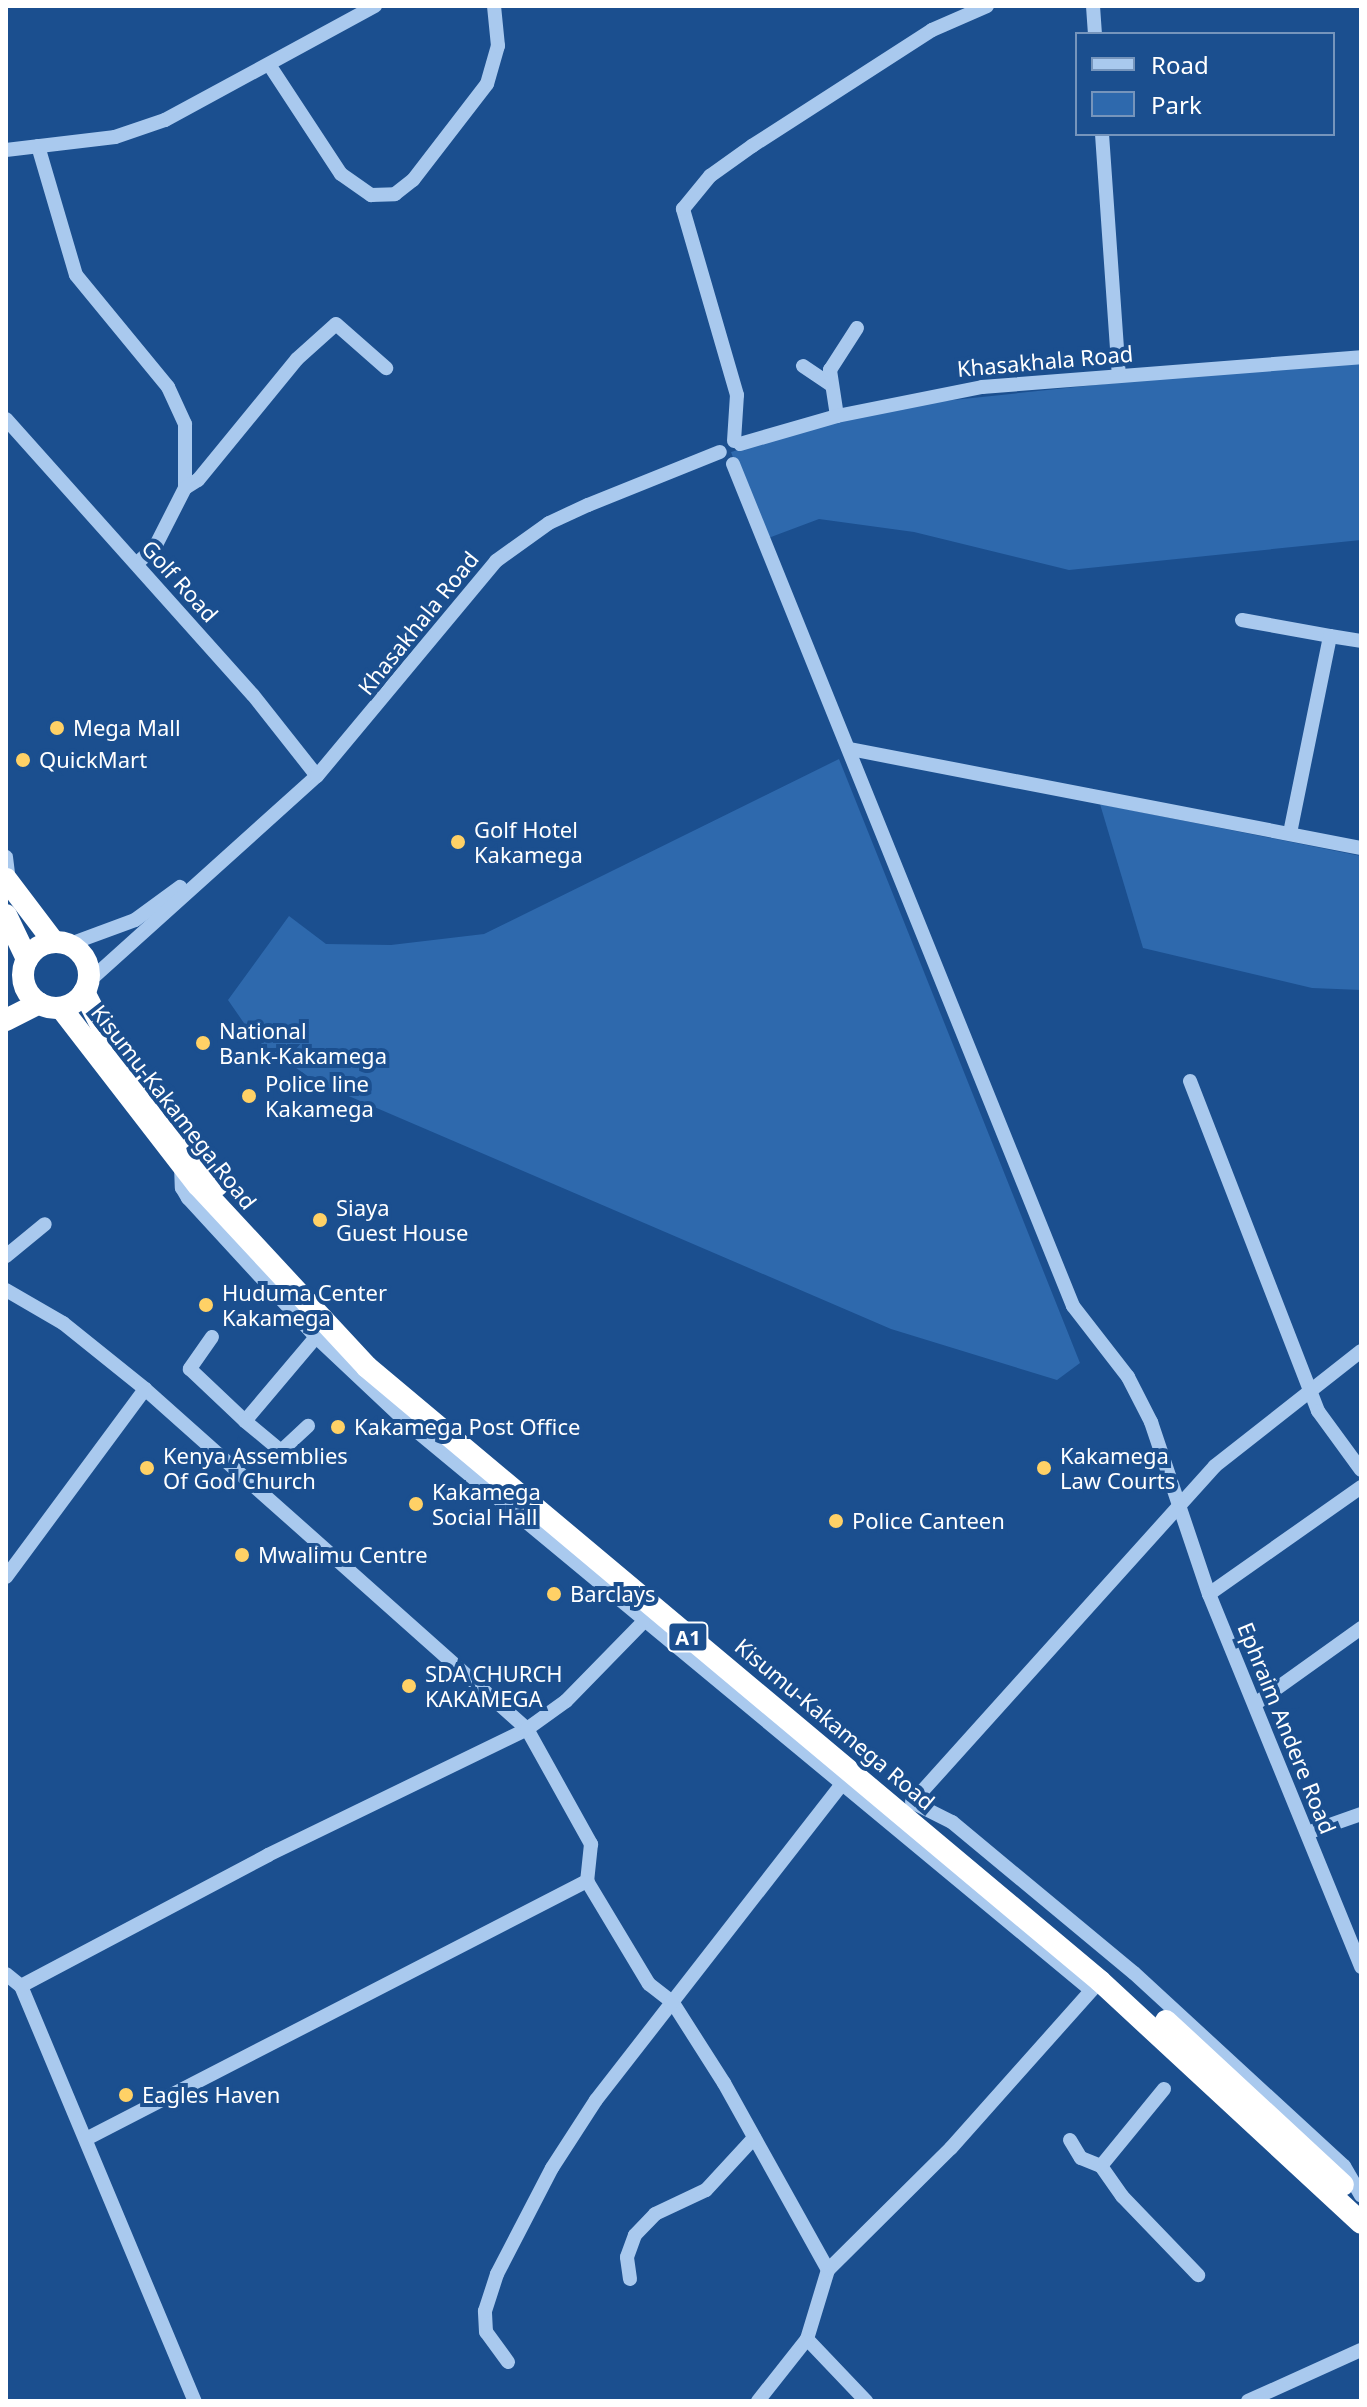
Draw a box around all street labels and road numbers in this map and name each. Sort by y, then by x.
street label: Khasakhala Road [956,340,1134,382]
street label: Golf Road [136,535,224,627]
street label: Khasakhala Road [352,546,484,700]
street label: Kisumu-Kakamega Road [86,1000,262,1214]
street label: Ephraim Andere Road [1233,1618,1341,1838]
road number: A1 [666,1621,710,1653]
street label: Kisumu-Kakamega Road [730,1633,940,1815]

